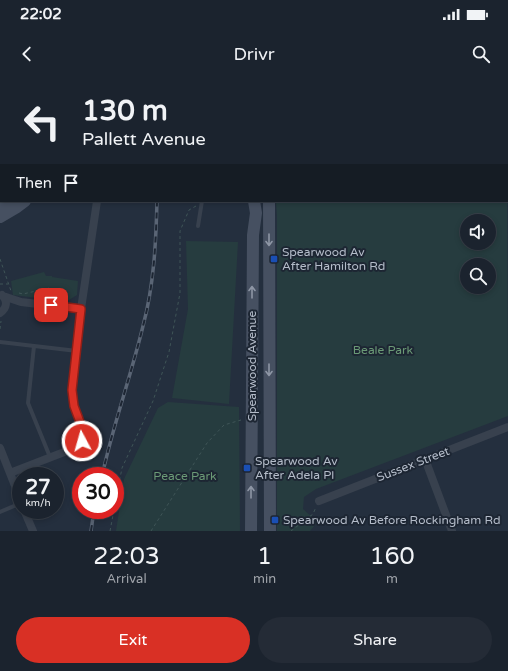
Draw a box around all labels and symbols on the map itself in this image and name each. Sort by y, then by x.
one-way arrow [265,233,273,246]
place label: Spearwood Av After Hamilton Rd [282,245,385,273]
marker: Spearwood Av After Hamilton Rd [269,254,279,264]
one-way arrow [248,286,256,299]
pin [34,288,68,322]
street label: Spearwood Avenue [245,310,259,421]
park label: Beale Park [353,343,414,357]
one-way arrow [265,363,273,376]
position arrow [61,420,103,462]
street label: Sussex Street [375,444,452,484]
place label: Spearwood Av After Adela Pl [255,454,338,482]
marker: Spearwood Av After Adela Pl [242,463,252,473]
speed limit sign: 30 [72,467,124,519]
park label: Peace Park [153,469,217,483]
one-way arrow [247,486,255,499]
place label: Spearwood Av Before Rockingham Rd [283,513,501,527]
marker: Spearwood Av Before Rockingham Rd [270,515,280,525]

